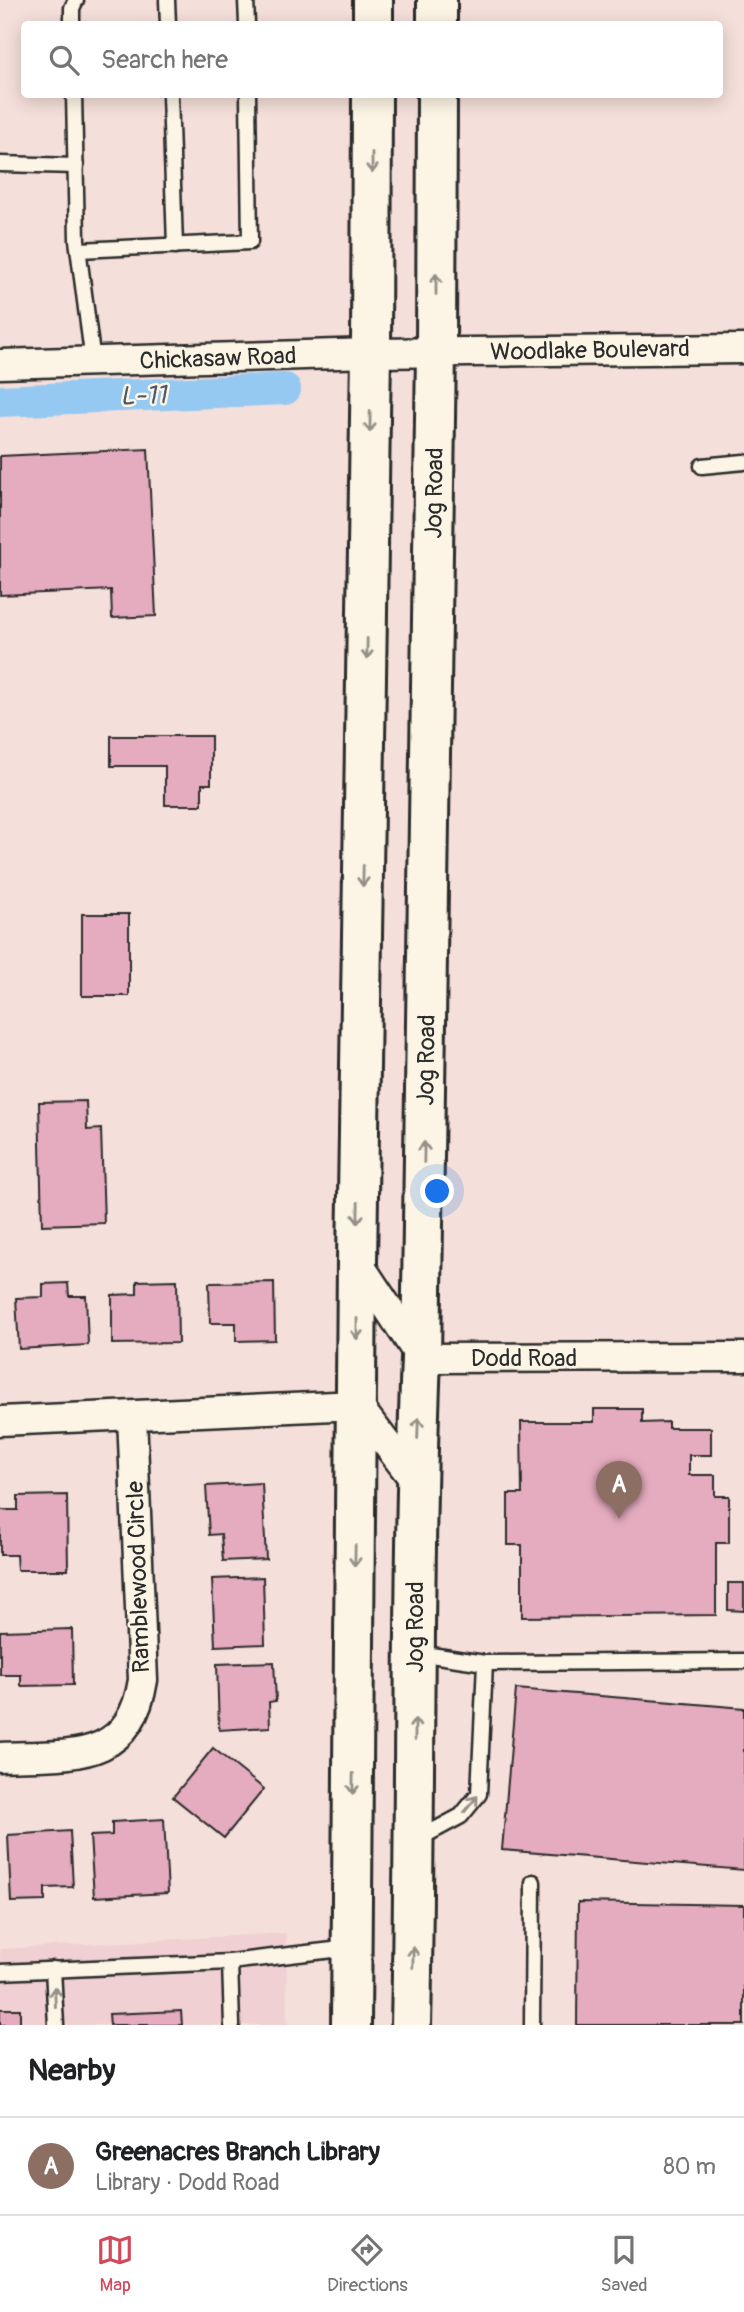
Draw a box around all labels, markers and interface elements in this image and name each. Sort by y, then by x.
search box [21,21,723,98]
icon: search [45,41,83,79]
text: Search here [101,44,228,76]
one-way arrow [365,151,379,174]
one-way arrow [429,273,443,296]
street label: Woodlake Boulevard [490,334,690,367]
street label: Chickasaw Road [139,341,297,376]
water label: L-11 [119,379,169,413]
one-way arrow [363,410,377,433]
street label: Jog Road [419,447,450,539]
one-way arrow [360,637,374,660]
one-way arrow [357,865,370,888]
street label: Jog Road [411,1014,442,1106]
one-way arrow [417,1141,431,1164]
your location [420,1174,454,1208]
one-way arrow [351,1202,365,1225]
one-way arrow [350,1317,364,1340]
street label: Dodd Road [471,1344,577,1373]
one-way arrow [412,1417,425,1440]
pin: A [596,1461,642,1519]
street label: Ramblewood Circle [121,1480,156,1673]
one-way arrow [348,1545,362,1568]
street label: Jog Road [401,1581,430,1673]
one-way arrow [408,1718,422,1741]
one-way arrow [346,1772,360,1795]
one-way arrow [464,1795,479,1813]
one-way arrow [406,1946,420,1969]
one-way arrow [48,1986,61,2009]
text: Nearby [28,2052,115,2089]
text: Greenacres Branch Library [95,2136,380,2168]
text: A [44,2152,58,2181]
text: 80 m [663,2152,716,2181]
text: Library · Dodd Road [95,2168,280,2197]
tab: Map [96,2231,134,2297]
tab: Directions [327,2231,408,2297]
tab: Saved [600,2231,648,2297]

